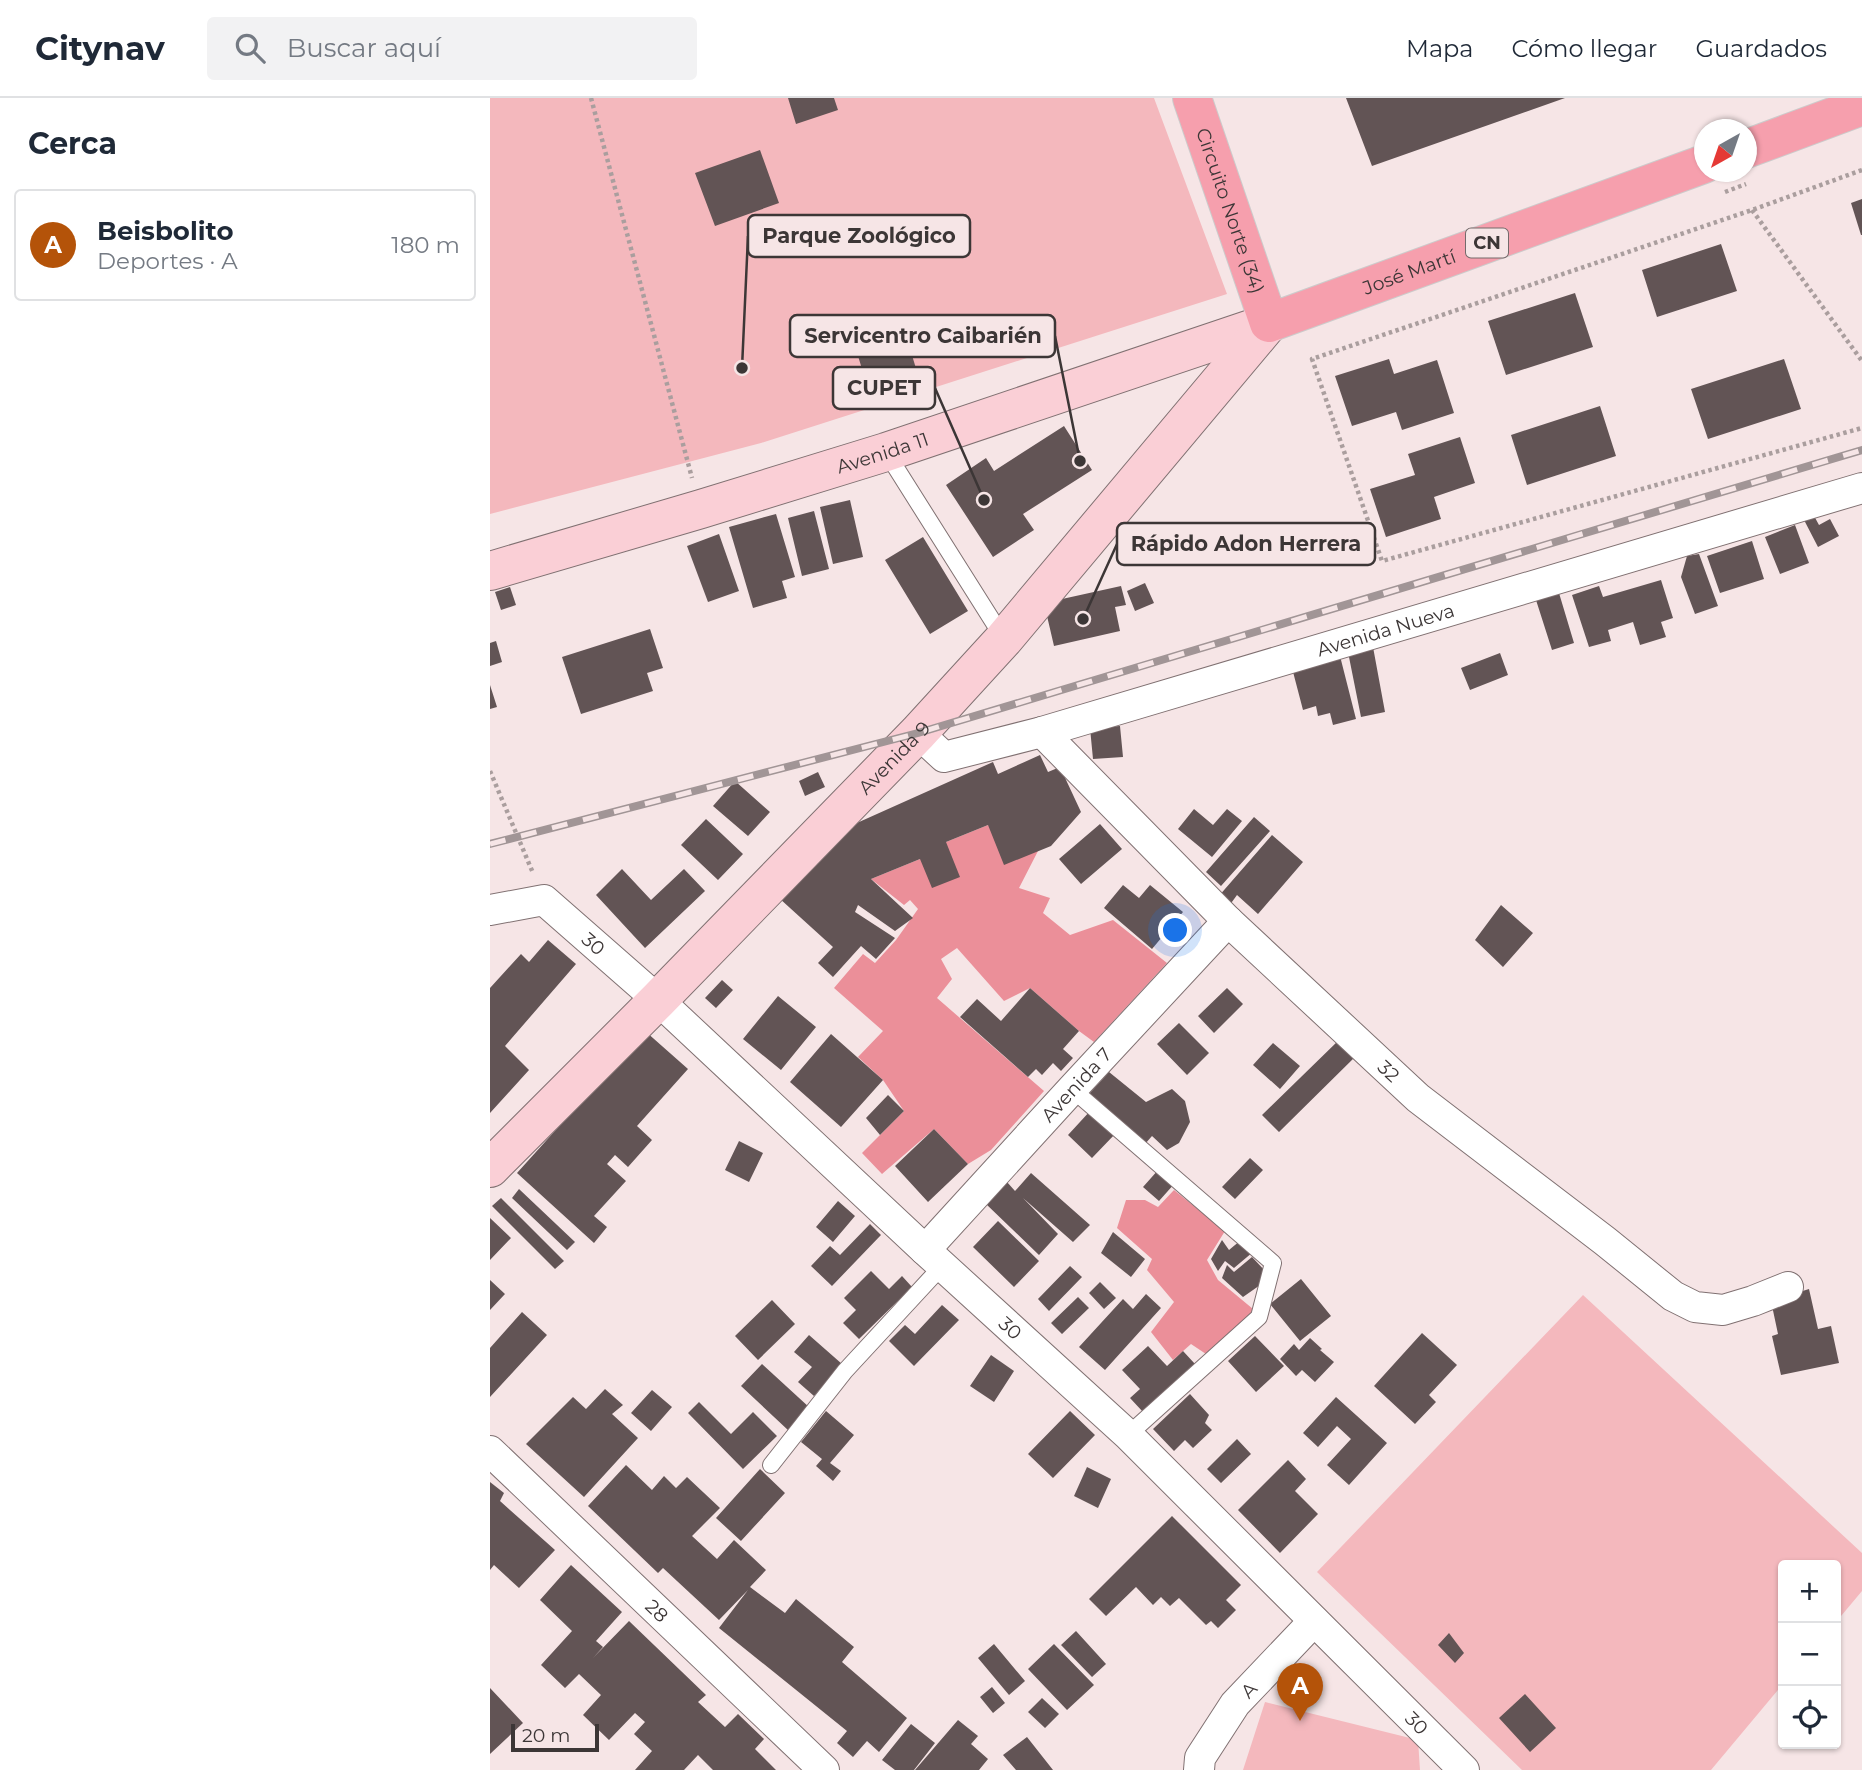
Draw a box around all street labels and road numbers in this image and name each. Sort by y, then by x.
street label: Circuito Norte (34) [1191,125,1269,297]
road number: CN [1466,228,1508,258]
street label: José Martí [1359,244,1460,300]
street label: Avenida 11 [834,427,932,479]
street label: Avenida Nueva [1314,599,1457,662]
street label: Avenida 9 [854,716,935,799]
street label: 30 [577,928,610,960]
street label: Avenida 7 [1037,1043,1116,1127]
street label: 32 [1373,1055,1404,1087]
street label: 30 [994,1312,1027,1345]
street label: 28 [640,1595,673,1627]
street label: A [1236,1677,1262,1703]
street label: 30 [1400,1707,1433,1740]

